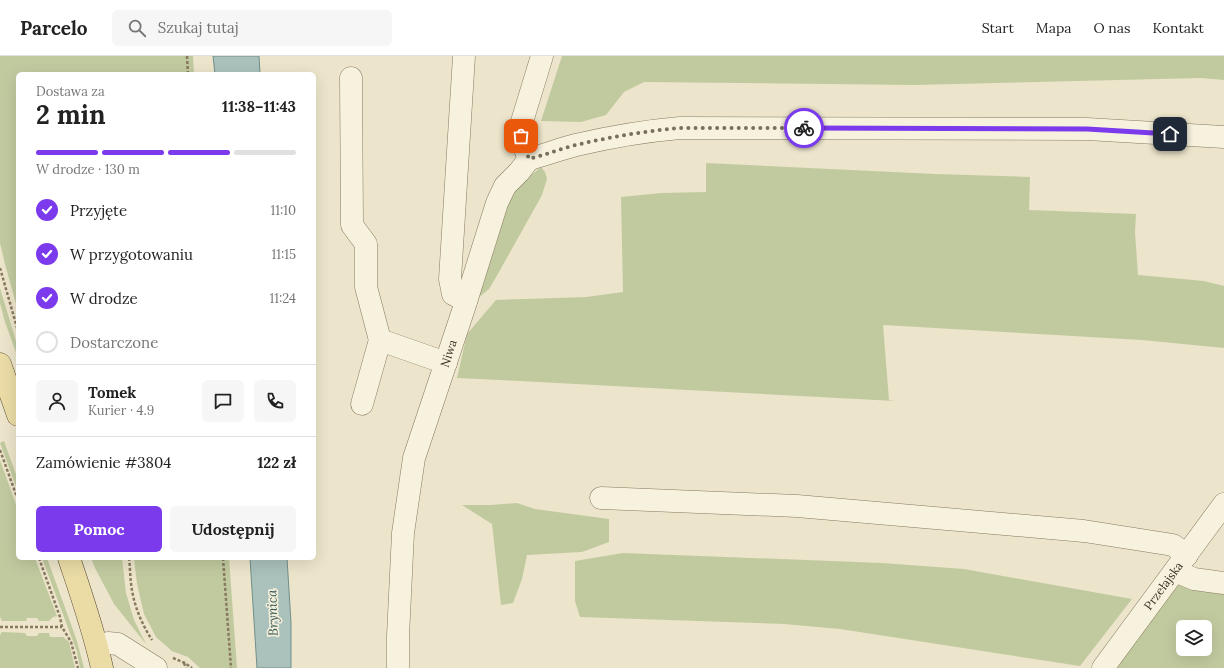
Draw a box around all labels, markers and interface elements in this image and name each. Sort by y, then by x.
search box [112,10,392,46]
text: Parcelo [20,16,88,40]
icon: search [126,17,148,39]
text: Szukaj tutaj [158,18,239,37]
text: Start [982,19,1014,37]
text: Mapa [1036,19,1071,37]
text: O nas [1093,19,1131,37]
text: Kontakt [1153,19,1204,37]
text: Dostawa za [36,83,105,100]
text: 11:38–11:43 [222,97,296,116]
text: 2 min [36,98,106,131]
courier [784,108,824,148]
icon: bike [793,117,815,139]
pin [1153,117,1187,151]
pin [504,119,538,153]
icon: home [1159,123,1181,145]
icon: bag [510,125,532,147]
text: W drodze · 130 m [36,161,140,178]
icon: check [36,199,58,221]
text: Przyjęte [70,201,127,220]
text: 11:10 [270,202,296,219]
icon: check [36,243,58,265]
text: W przygotowaniu [70,245,193,264]
text: 11:15 [271,246,296,263]
icon: check [36,287,58,309]
text: W drodze [70,289,138,308]
text: 11:24 [270,290,296,307]
text: Dostarczone [70,333,158,352]
street label: Niwa [437,338,460,369]
button: person [36,380,78,422]
button: chat [202,380,244,422]
button: phone [254,380,296,422]
text: Tomek [88,383,136,402]
text: Kurier · 4.9 [88,402,154,419]
text: Zamówienie #3804 [36,453,171,472]
text: 122 zł [257,453,296,472]
button: Pomoc [36,506,162,552]
button: Udostępnij [170,506,296,552]
street label: Przełajska [1140,559,1186,613]
water label: Brynica [263,589,282,636]
map controls [1176,620,1212,656]
button: layers [1176,620,1212,656]

